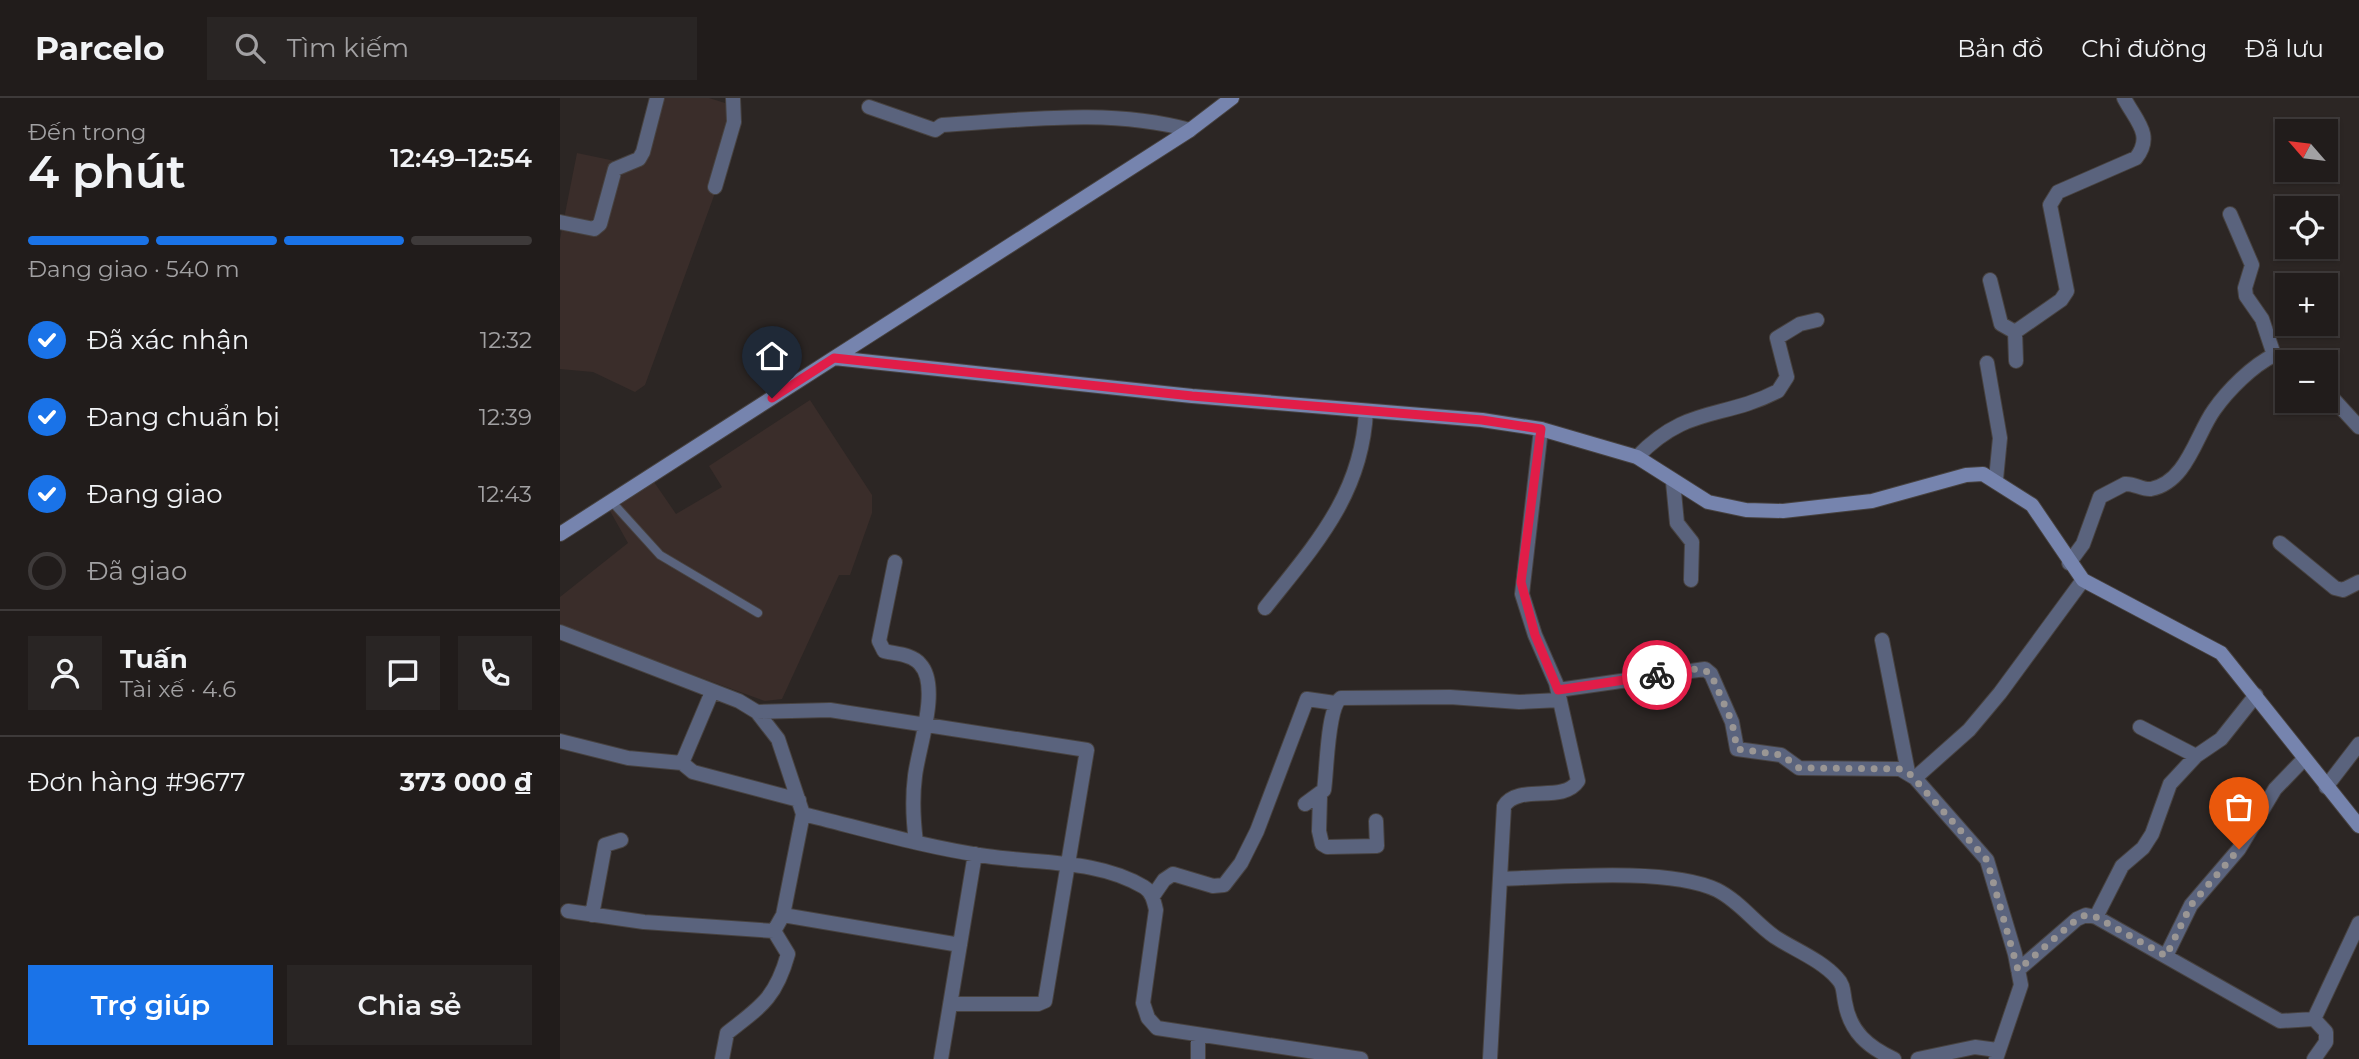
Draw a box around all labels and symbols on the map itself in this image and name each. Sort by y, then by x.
north arrow [2275,119,2338,182]
pin [742,326,802,398]
courier [1622,640,1692,710]
pin [2209,777,2269,849]

